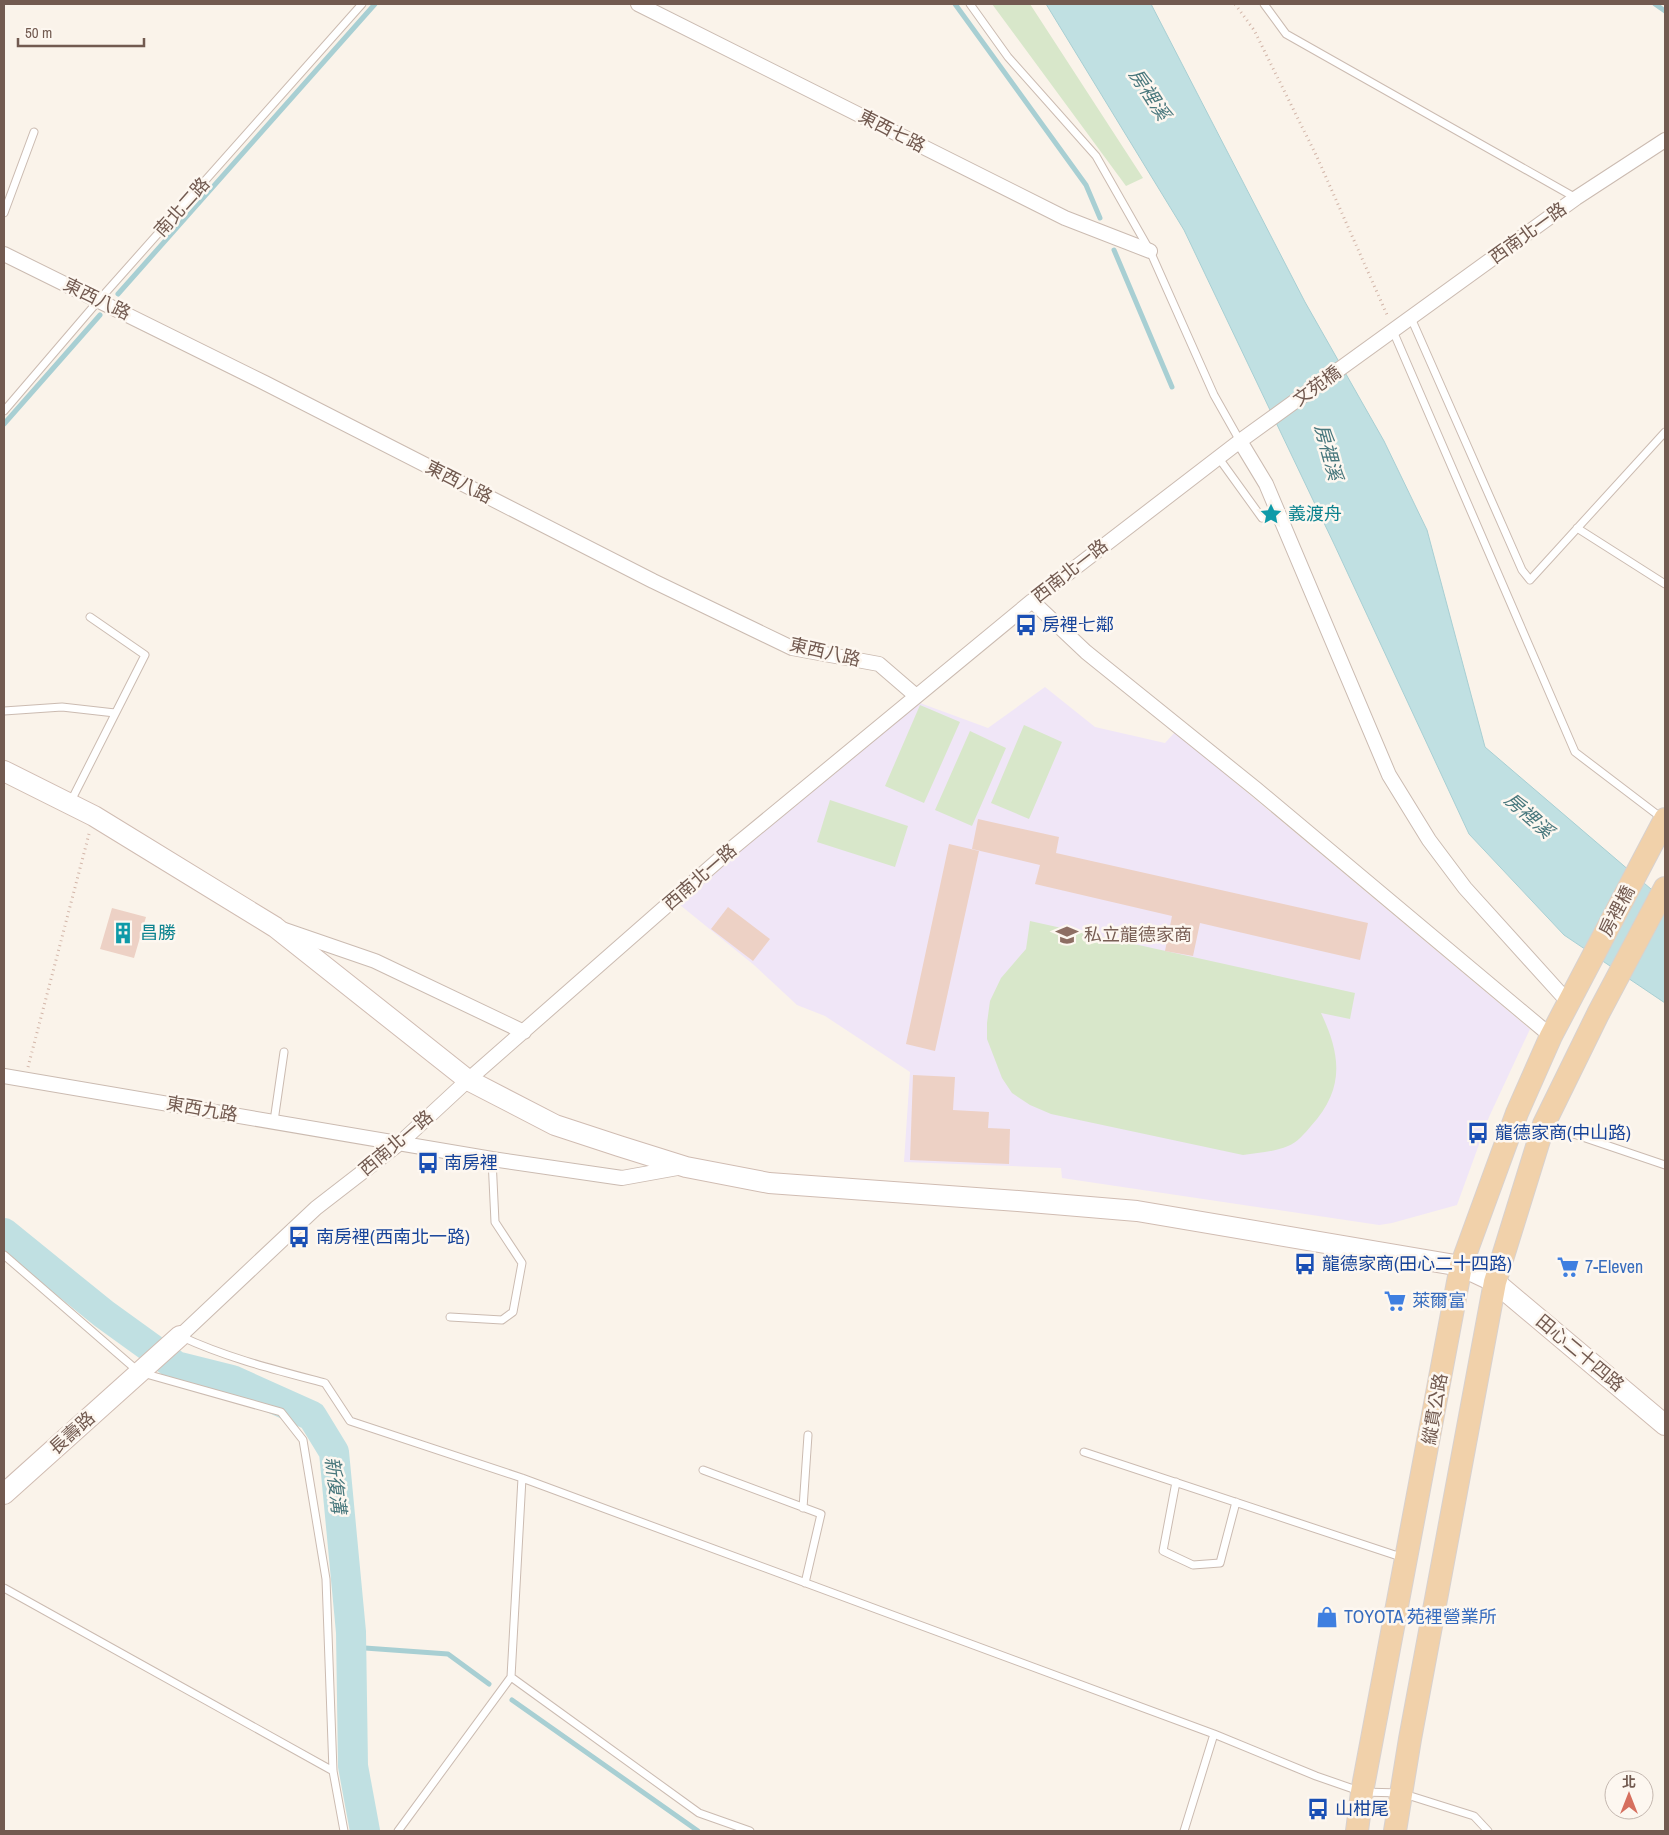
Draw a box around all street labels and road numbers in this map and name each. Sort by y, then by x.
street label: 東西七路 [854,103,930,158]
street label: 南北二路 [148,172,215,242]
street label: 西南北一路 [1484,196,1571,269]
street label: 東西八路 [59,272,135,326]
street label: 文苑橋 [1288,360,1346,412]
street label: 東西八路 [421,454,497,509]
street label: 西南北一路 [1027,533,1113,608]
street label: 東西八路 [787,631,863,672]
street label: 西南北一路 [658,838,742,916]
street label: 房裡橋 [1593,881,1640,940]
street label: 東西九路 [164,1090,240,1127]
street label: 西南北一路 [353,1104,438,1181]
street label: 田心二十四路 [1531,1308,1630,1397]
street label: 縱貫公路 [1416,1371,1453,1447]
street label: 長壽路 [43,1405,100,1460]

